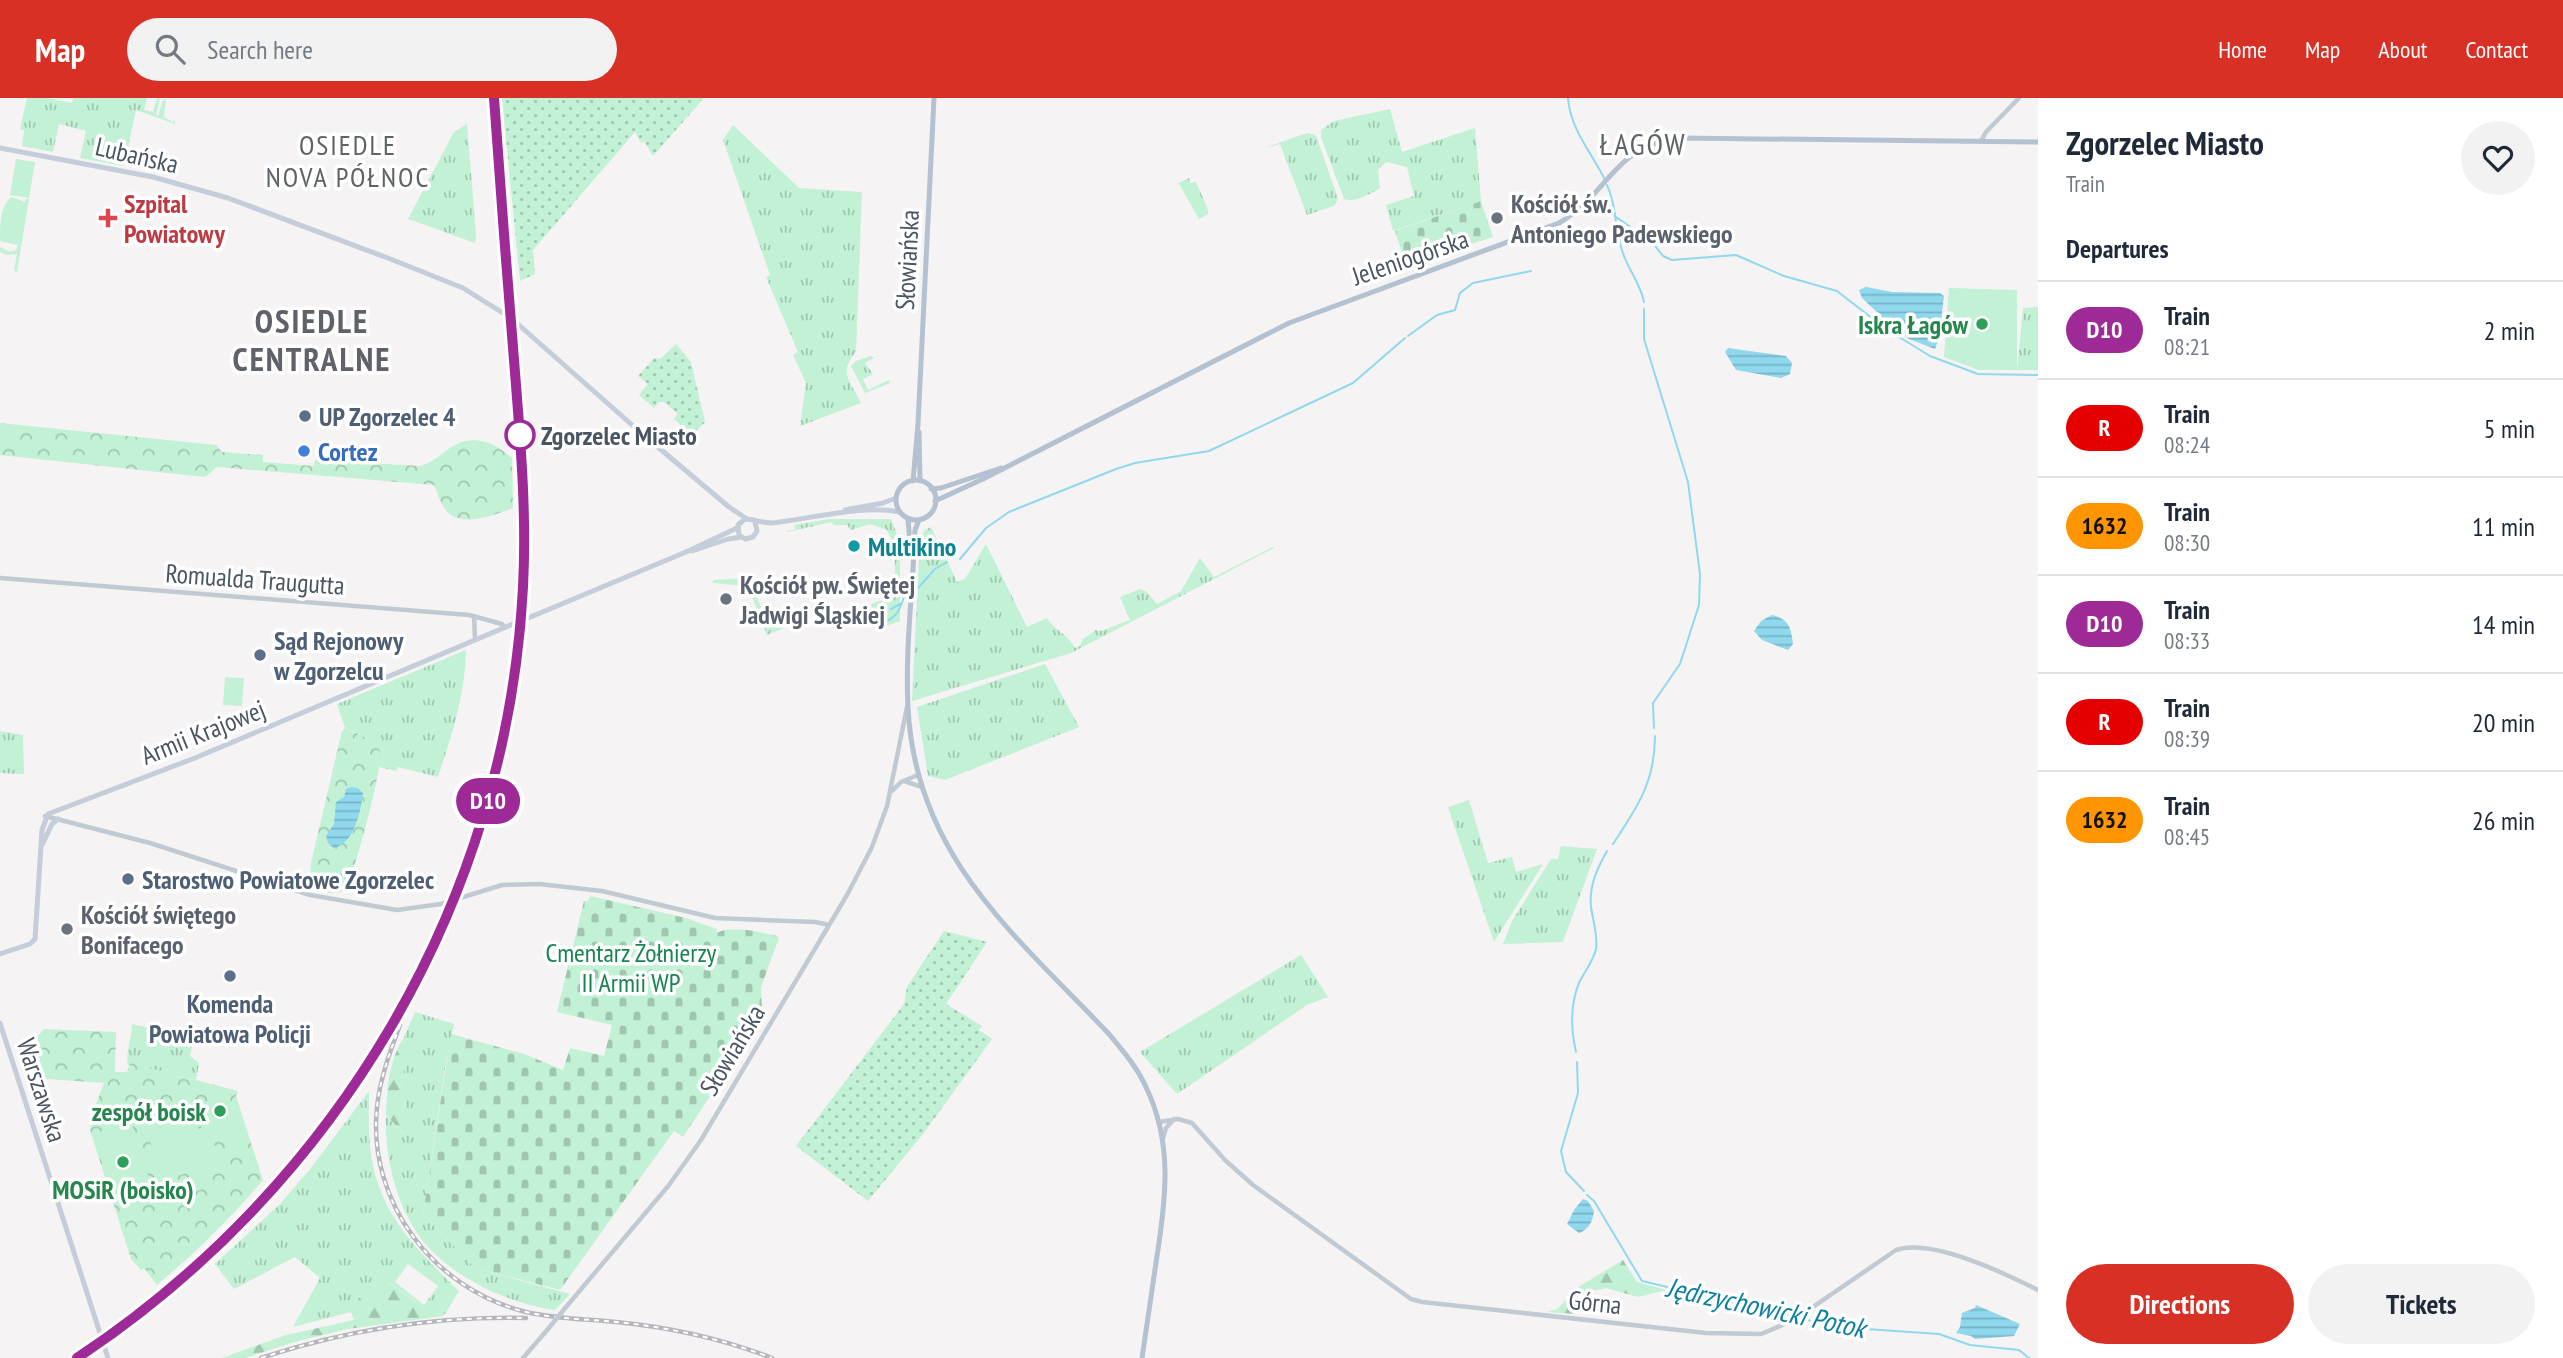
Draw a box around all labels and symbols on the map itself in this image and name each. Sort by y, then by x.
district label: ŁAGÓW [1599,124,1687,163]
district label: OSIEDLE NOVA PÓŁNOC [266,126,430,195]
street label: Lubańska [92,129,182,181]
place label: Szpital Powiatowy [124,187,225,250]
place label: Kościół św. Antoniego Padewskiego [1510,187,1733,250]
marker: Szpital Powiatowy [98,208,118,228]
street label: Słowiańska [888,209,926,311]
marker: Kościół św. Antoniego Padewskiego [1489,210,1505,226]
street label: Jeleniogórska [1347,222,1473,293]
district label: OSIEDLE CENTRALNE [233,299,391,380]
place label: Iskra Łagów [1858,308,1968,341]
marker: Iskra Łagów [1974,316,1990,332]
place label: UP Zgorzelec 4 [319,400,456,433]
marker: UP Zgorzelec 4 [297,408,313,424]
place label: Zgorzelec Miasto [541,419,697,452]
marker: Zgorzelec Miasto [505,420,535,450]
place label: Cortez [318,435,378,468]
marker: Cortez [296,443,312,459]
place label: Multikino [868,530,956,563]
marker: Multikino [846,538,862,554]
street label: Romualda Traugutta [164,556,346,602]
place label: Kościół pw. Świętej Jadwigi Śląskiej [739,568,915,631]
marker: Kościół pw. Świętej Jadwigi Śląskiej [718,591,734,607]
place label: Sąd Rejonowy w Zgorzelcu [273,624,404,687]
marker: Sąd Rejonowy w Zgorzelcu [252,647,268,663]
street label: Armii Krajowej [136,692,270,772]
line badge: D10 [448,778,528,824]
place label: Starostwo Powiatowe Zgorzelec [142,863,434,896]
marker: Starostwo Powiatowe Zgorzelec [120,871,136,887]
place label: Kościół świętego Bonifacego [81,898,236,961]
marker: Kościół świętego Bonifacego [59,921,75,937]
park label: Cmentarz Żołnierzy II Armii WP [546,936,717,999]
marker: Komenda Powiatowa Policji [222,968,238,984]
place label: Komenda Powiatowa Policji [149,987,311,1050]
street label: Słowiańska [692,999,772,1101]
street label: Warszawska [10,1034,74,1146]
place label: zespół boisk [92,1095,206,1128]
marker: zespół boisk [212,1103,228,1119]
marker: MOSiR (boisko) [115,1154,131,1170]
place label: MOSiR (boisko) [52,1173,194,1206]
water label: Jędrzychowicki Potok [1662,1268,1872,1347]
street label: Górna [1567,1283,1623,1321]

